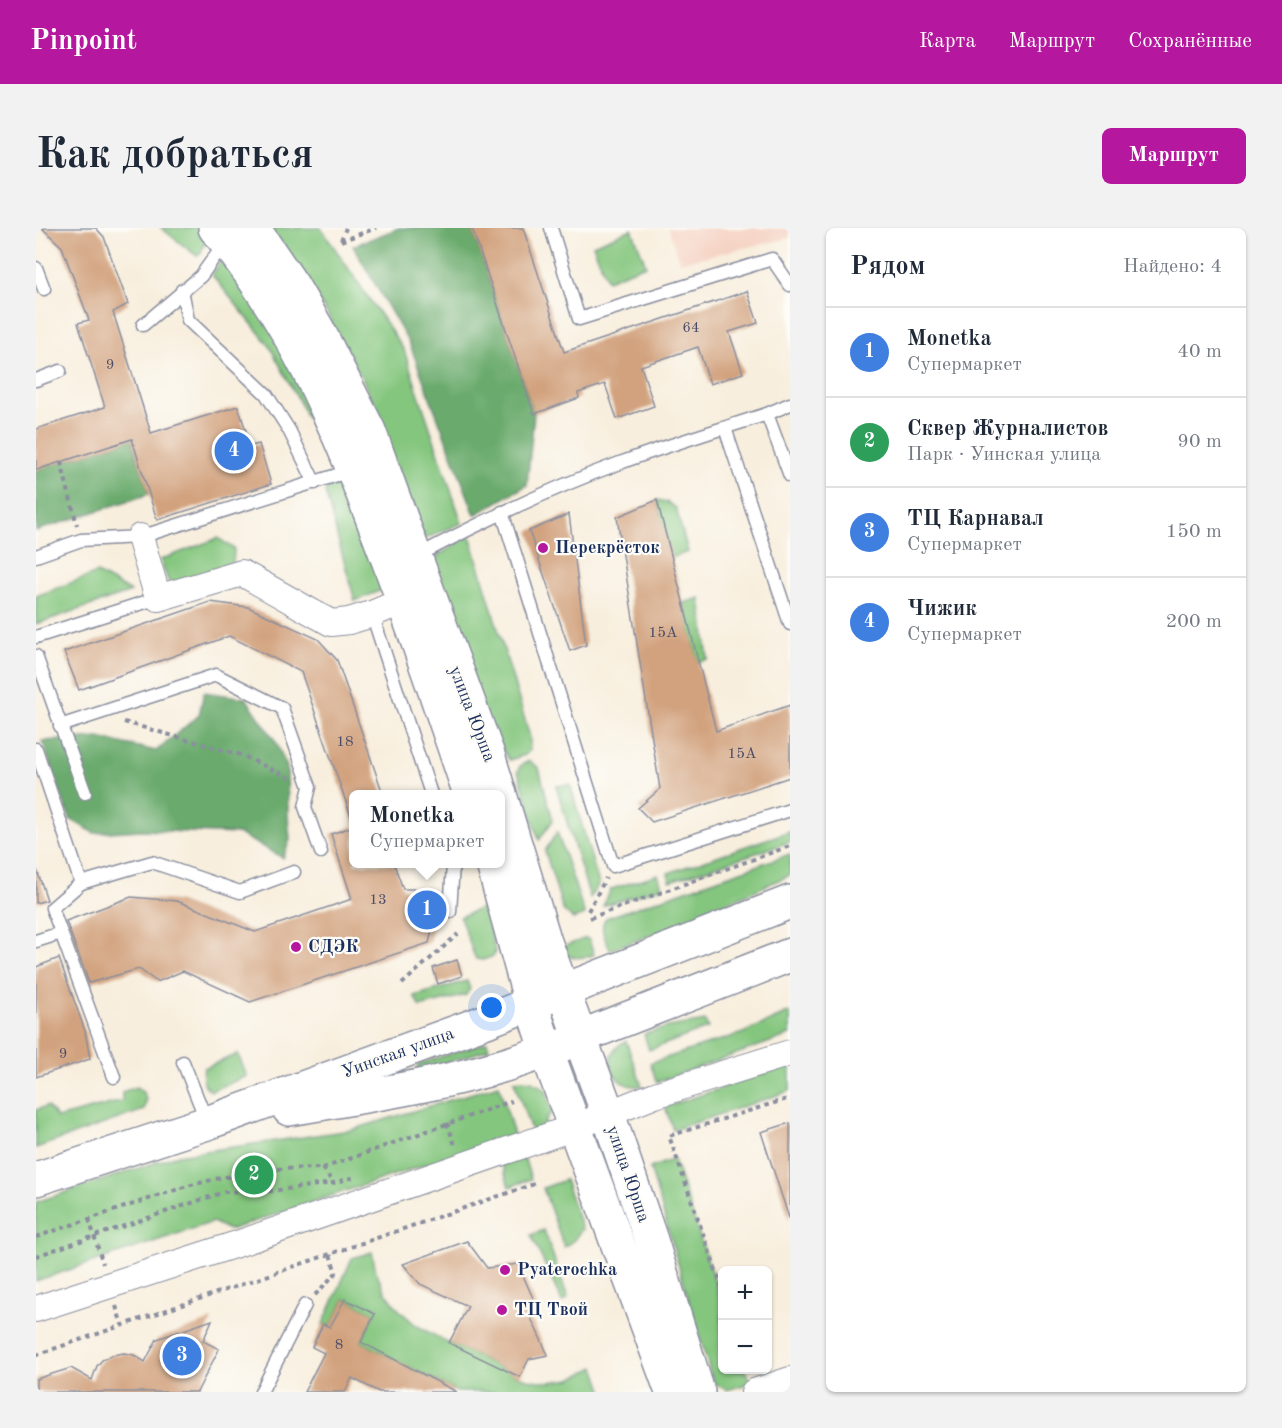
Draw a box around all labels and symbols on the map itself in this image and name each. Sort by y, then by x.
house number: 64 [682,321,700,336]
house number: 9 [106,358,114,373]
pin: 4 [214,428,254,474]
place label: Перекрёсток [555,539,660,557]
marker: Перекрёсток [536,541,550,555]
house number: 15А [649,626,678,641]
street label: улица Юрша [445,664,499,764]
house number: 18 [336,735,354,750]
house number: 15А [728,747,757,762]
pin: 1 [408,888,446,932]
house number: 13 [369,893,387,908]
place label: СДЭК [308,938,358,956]
marker: СДЭК [289,940,303,954]
your location [477,993,506,1022]
street label: Уинская улица [339,1024,457,1082]
house number: 9 [59,1047,67,1062]
street label: улица Юрша [603,1123,653,1225]
pin: 2 [234,1152,274,1198]
place label: Pyaterochka [517,1261,617,1279]
marker: Pyaterochka [498,1263,512,1277]
place label: ТЦ Твой [514,1301,588,1319]
marker: ТЦ Твой [495,1303,509,1317]
pin: 3 [162,1334,202,1378]
house number: 8 [335,1338,343,1353]

